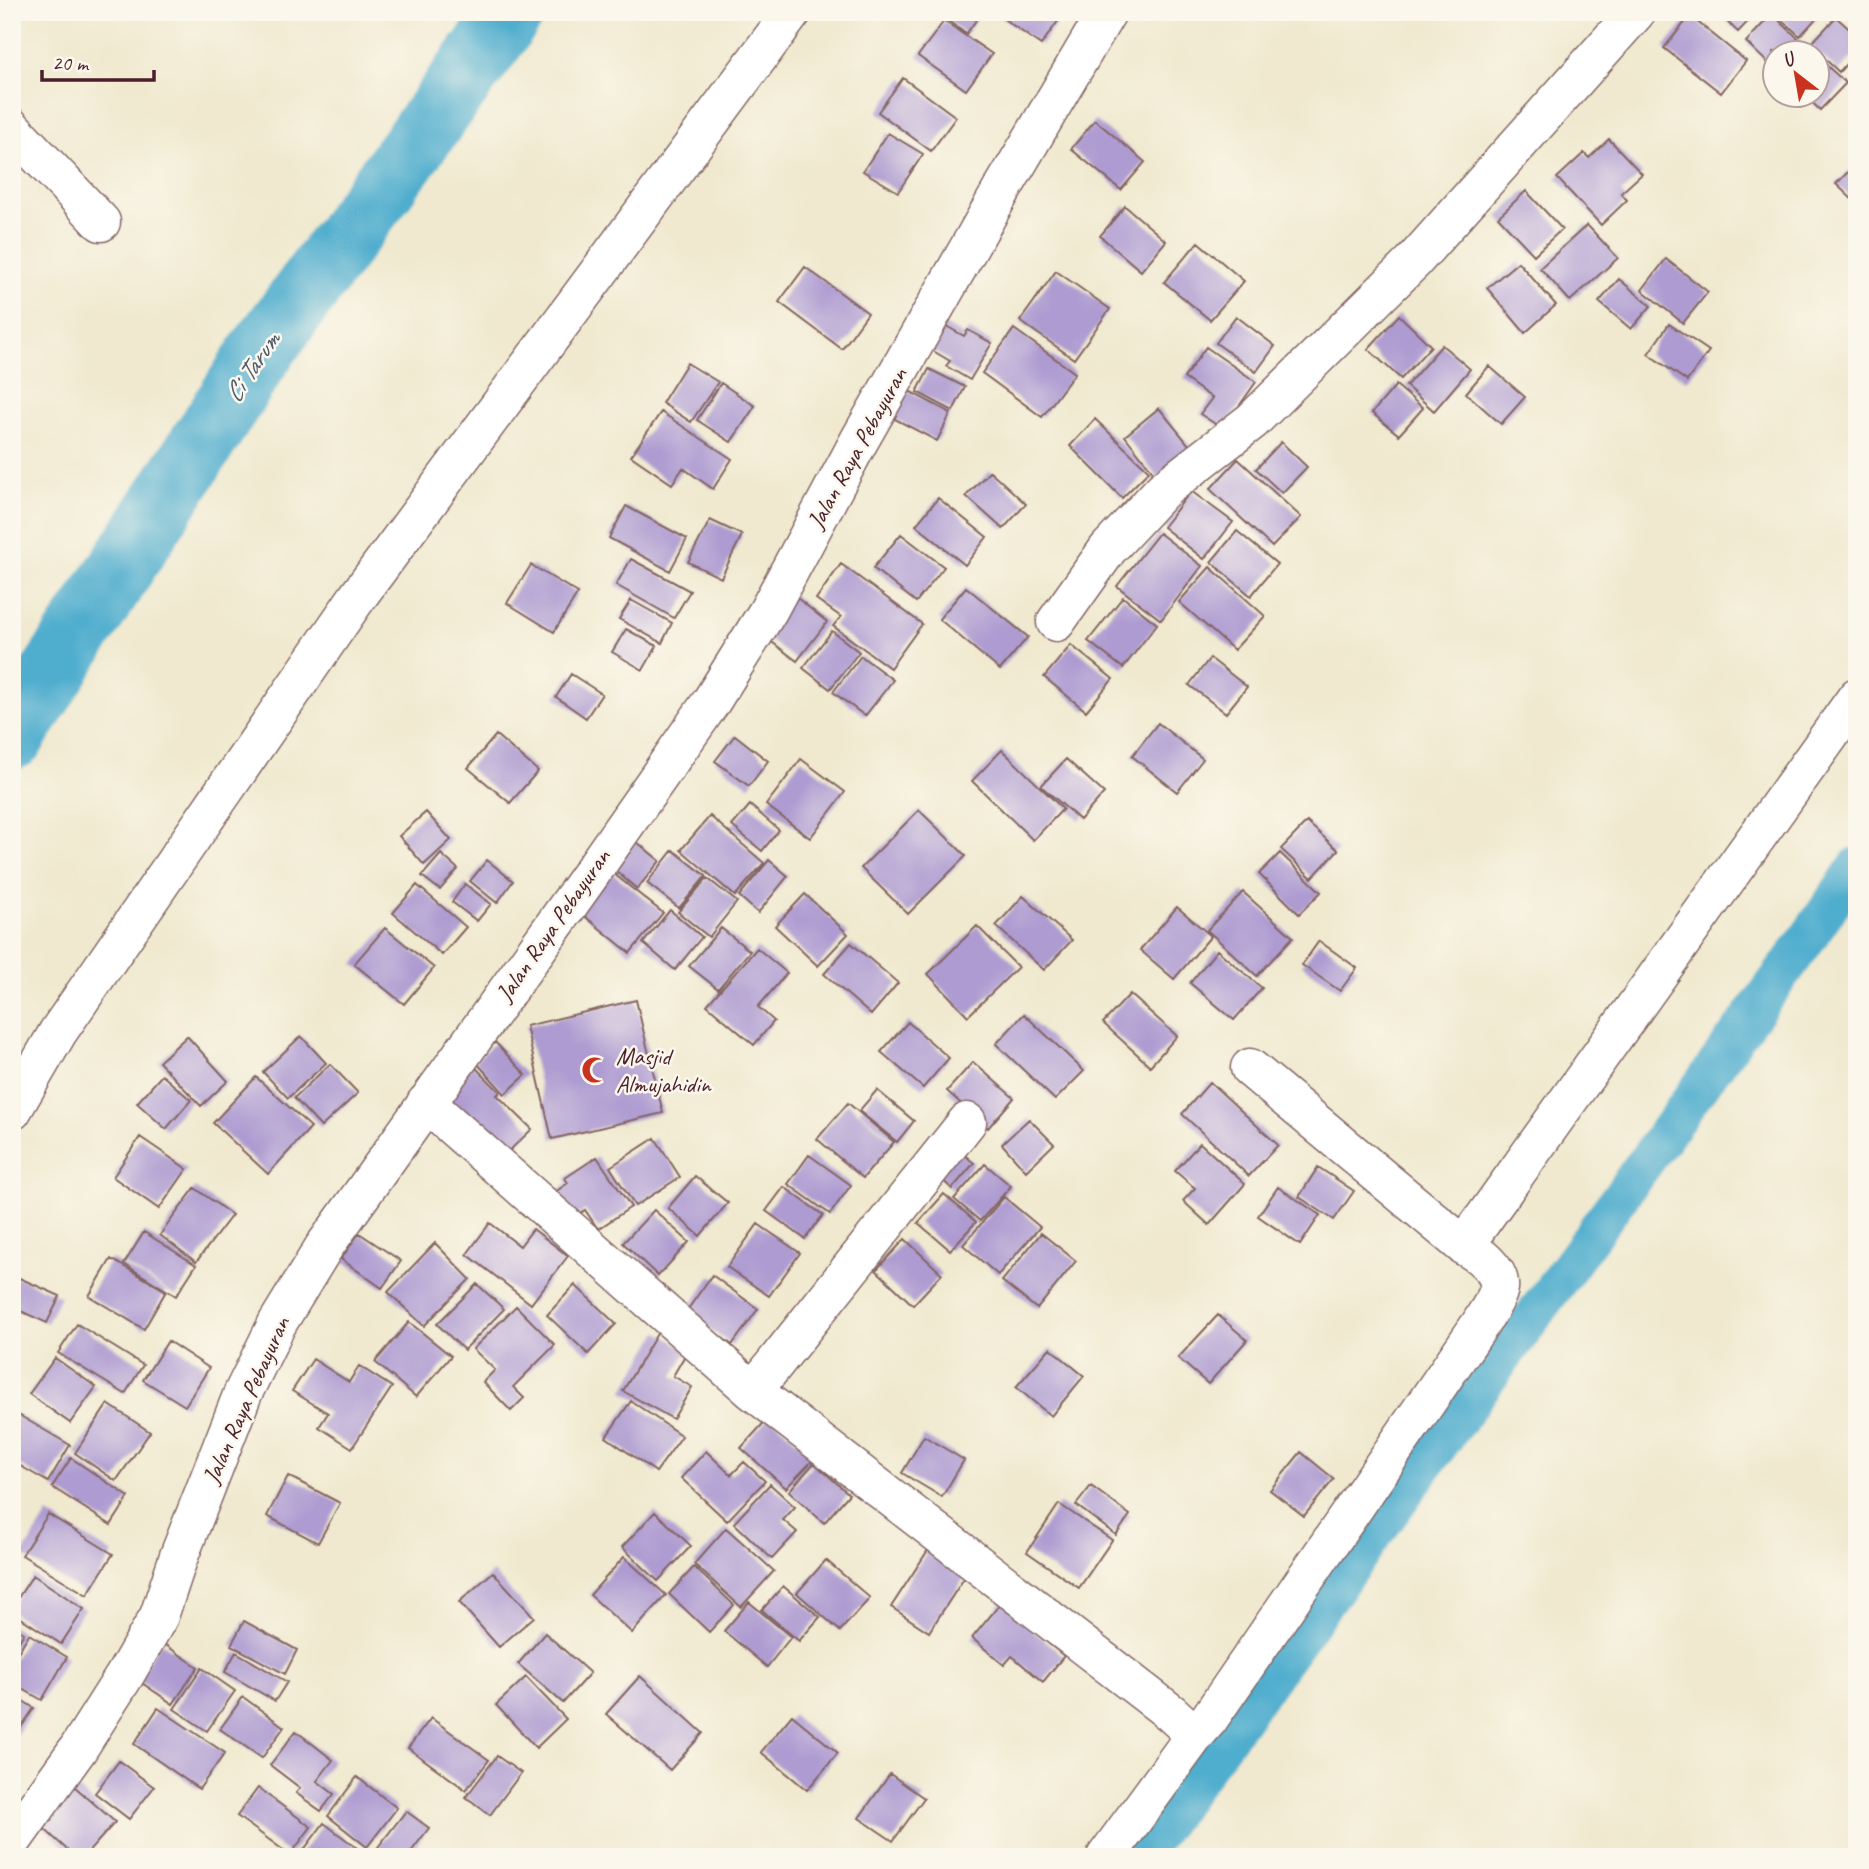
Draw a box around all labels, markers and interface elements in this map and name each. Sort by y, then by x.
scale bar [42,38,154,82]
north arrow [1760,38,1830,108]
text: U [1778,46,1801,73]
text: 20 m [52,50,90,76]
water label: Ci Tarum [217,323,289,408]
street label: Jalan Raya Pebayuran [800,361,914,535]
street label: Jalan Raya Pebayuran [489,842,617,1008]
place label: Masjid Almujahidin [616,1041,712,1099]
mosque icon: Masjid Almujahidin [580,1055,610,1085]
street label: Jalan Raya Pebayuran [195,1311,297,1489]

